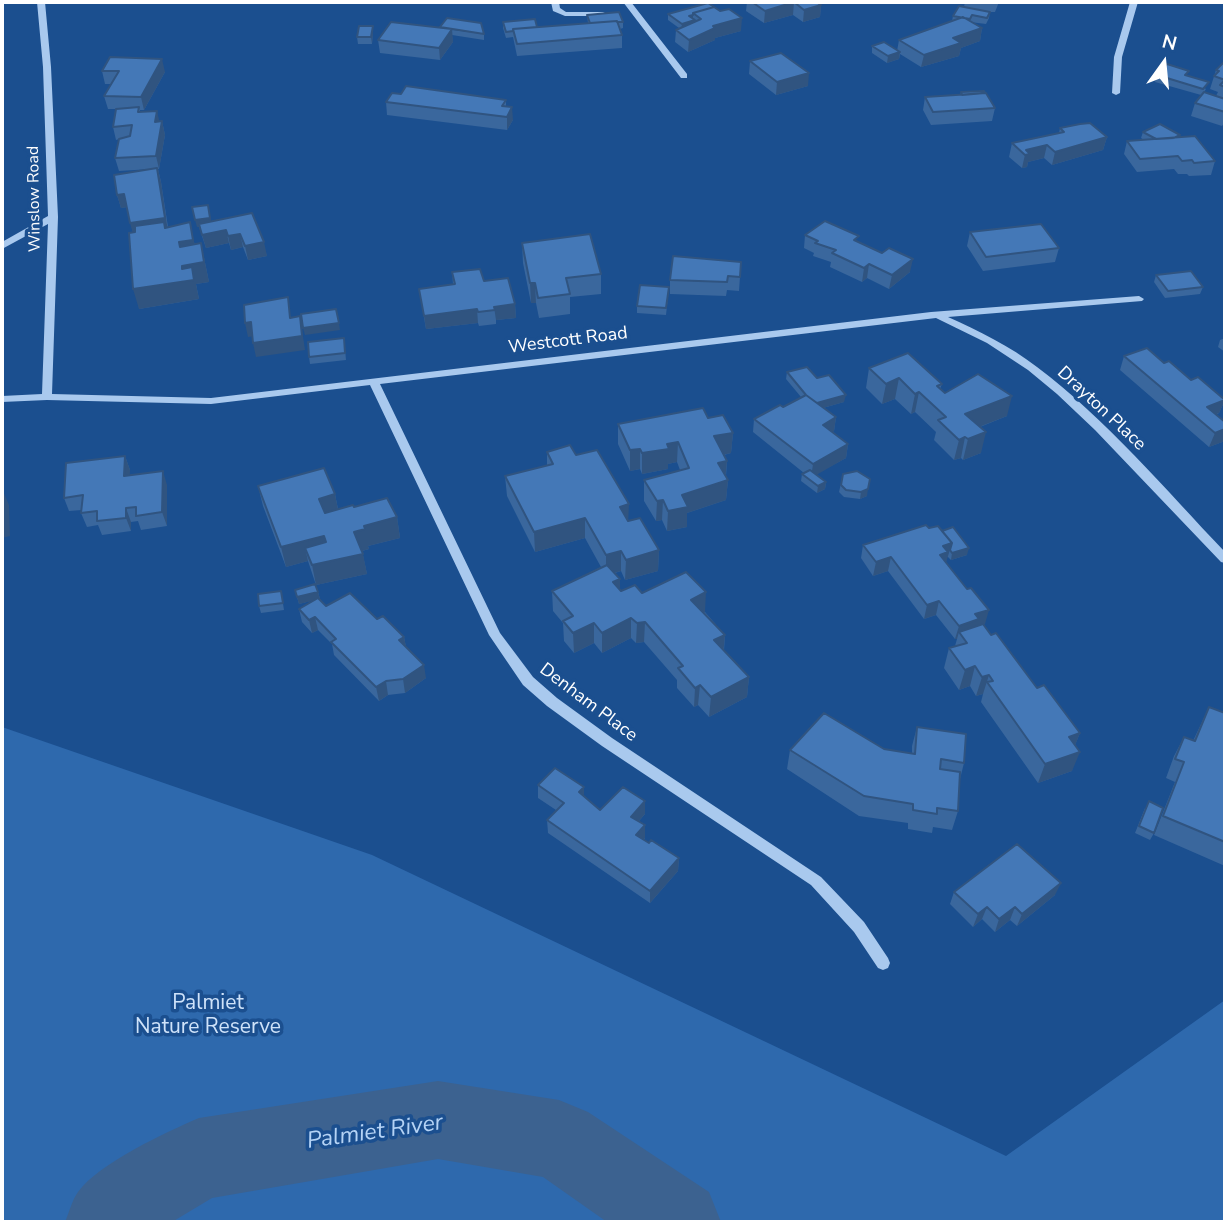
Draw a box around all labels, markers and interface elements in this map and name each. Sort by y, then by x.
north arrow [1129,28,1199,98]
text: N [1159,28,1180,57]
street label: Winslow Road [24,146,46,252]
street label: Westcott Road [507,323,629,359]
street label: Drayton Place [1052,362,1150,456]
street label: Denham Place [535,659,641,747]
park label: Palmiet Nature Reserve [135,991,281,1041]
water label: Palmiet River [305,1110,445,1156]

